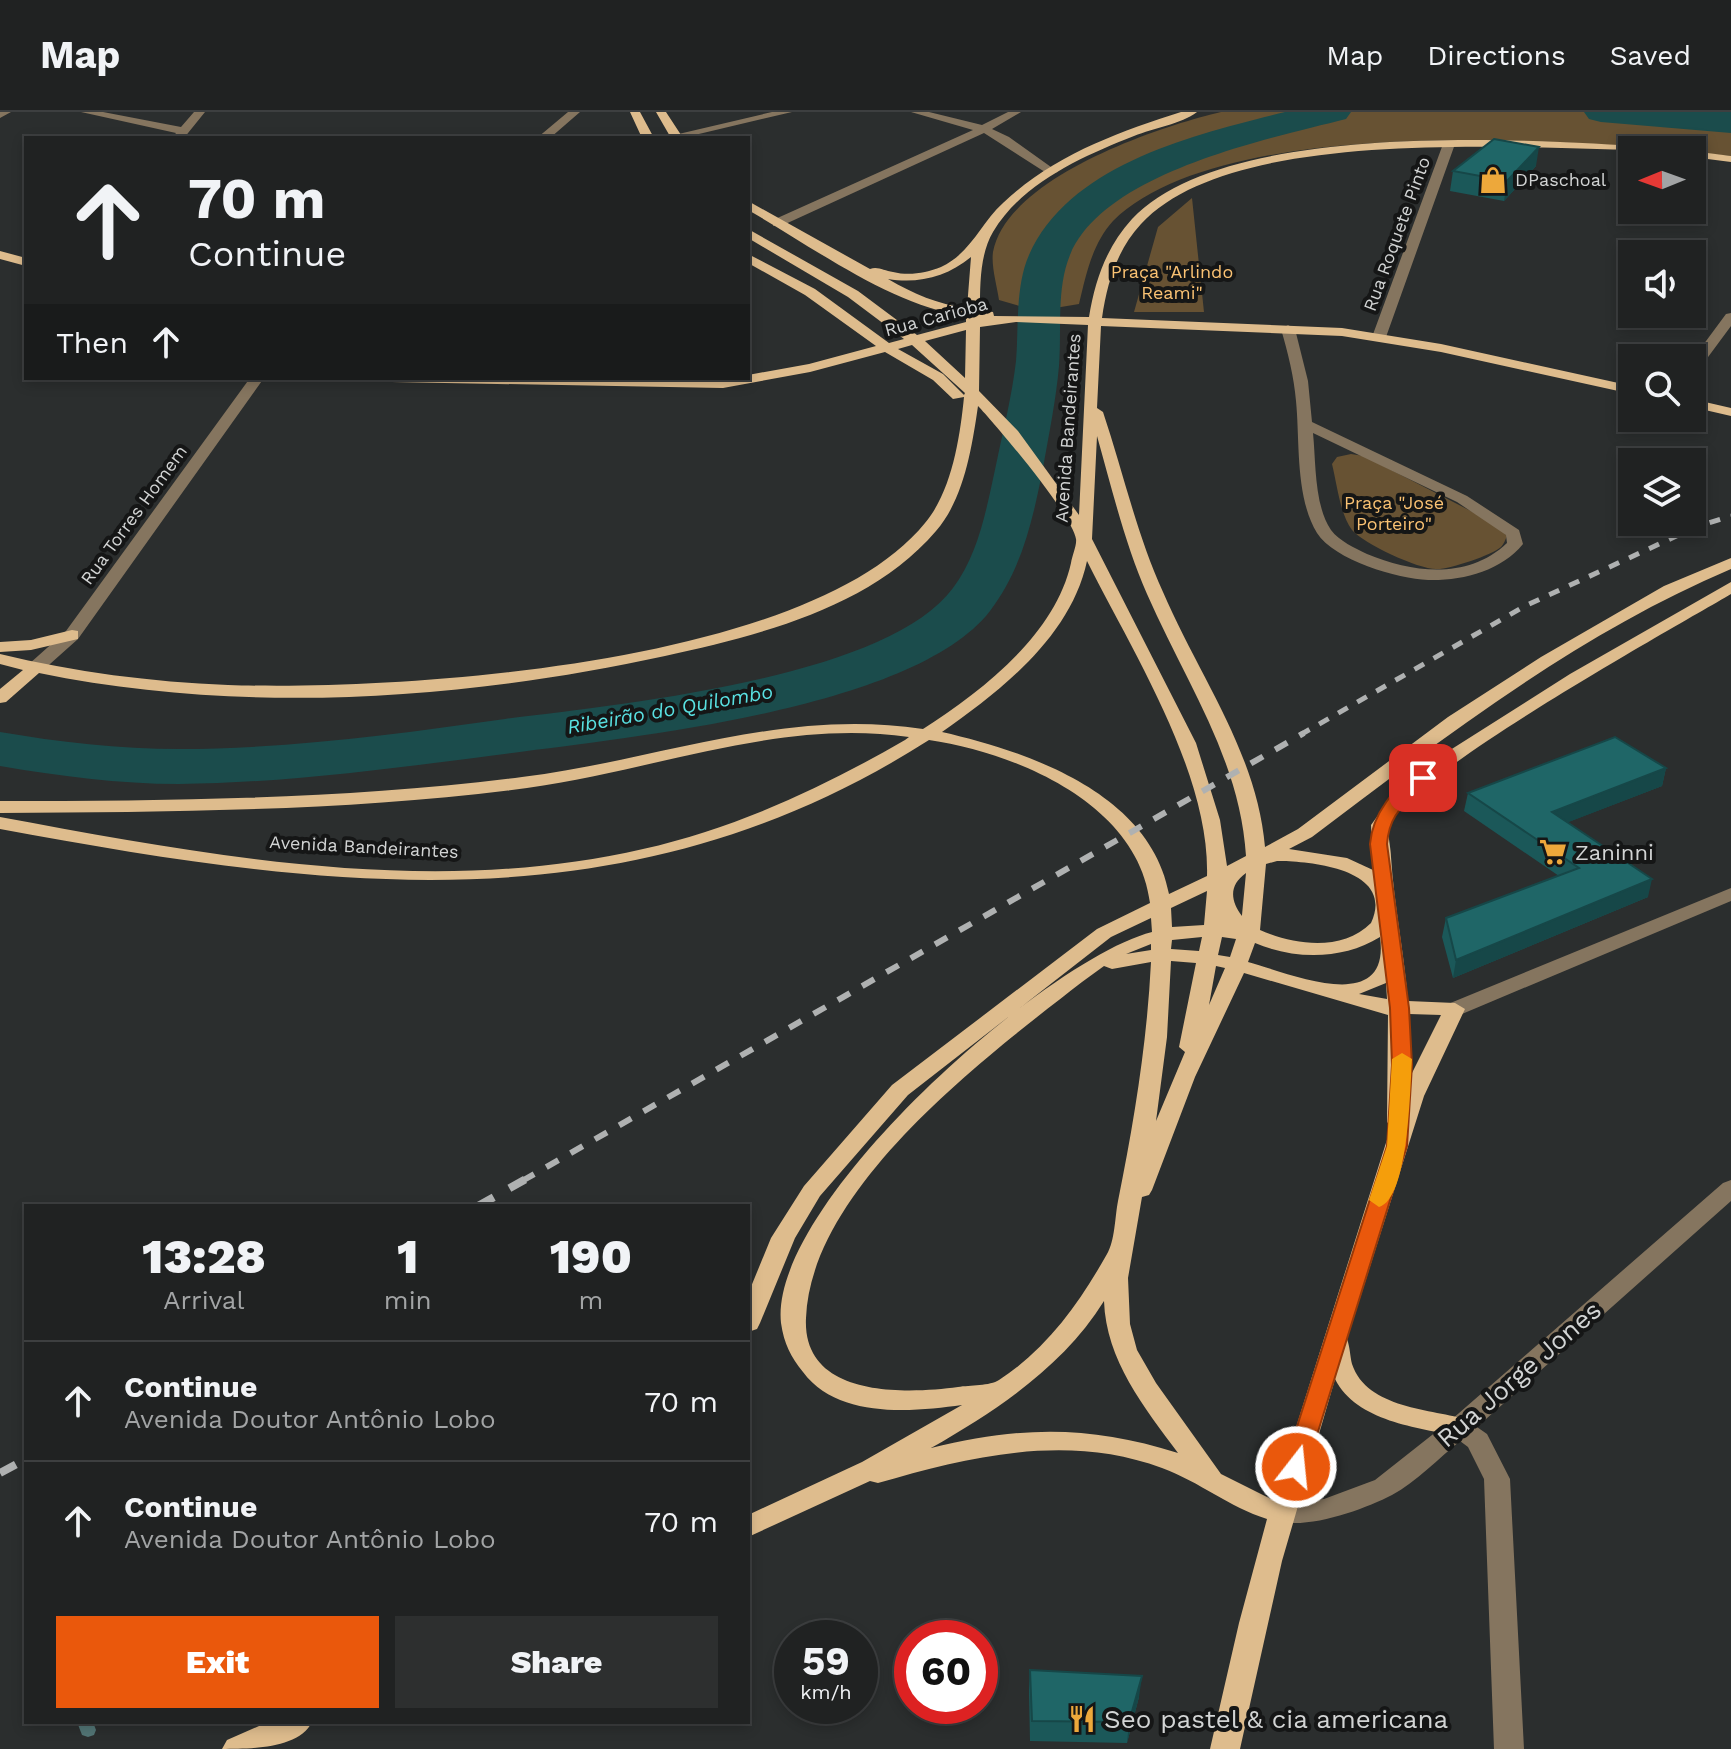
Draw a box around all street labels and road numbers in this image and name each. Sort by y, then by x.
street label: Rua Roquete Pinto [1359,154,1434,314]
street label: Rua Carioba [882,293,990,340]
street label: Avenida Bandeirantes [1050,333,1085,523]
street label: Rua Torres Homem [76,441,191,588]
street label: Avenida Bandeirantes [269,831,459,862]
street label: Rua Jorge Jones [1431,1295,1607,1453]

